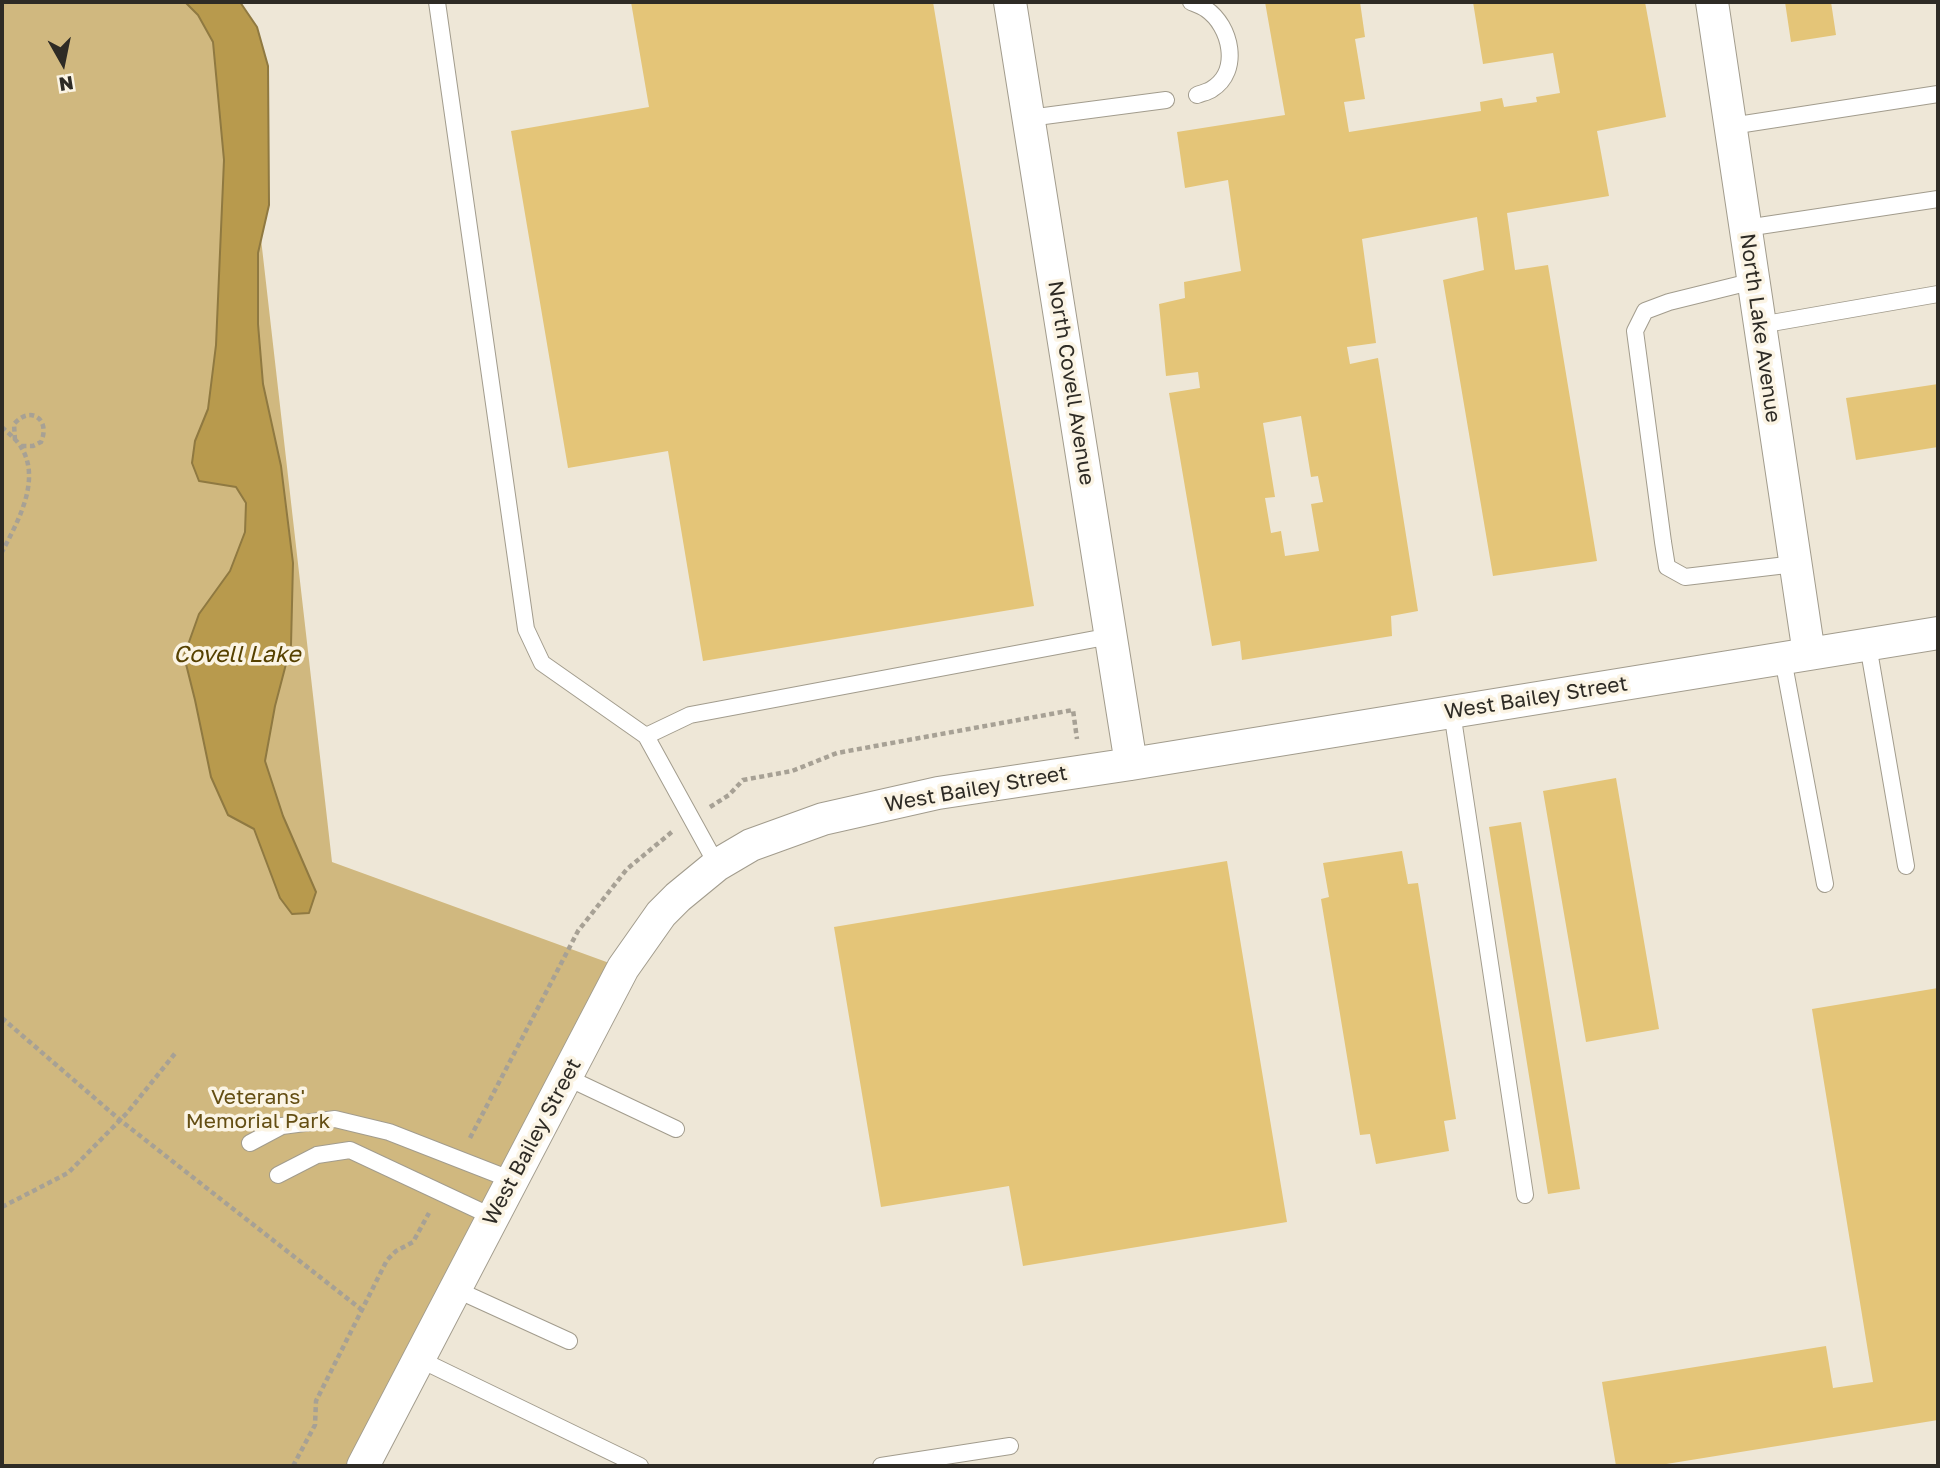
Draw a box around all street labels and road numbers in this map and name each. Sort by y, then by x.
street label: North Lake Avenue [1734,232,1786,424]
street label: North Covell Avenue [1042,279,1100,487]
street label: West Bailey Street [1443,671,1629,725]
street label: West Bailey Street [883,761,1069,817]
street label: West Bailey Street [477,1054,587,1230]

